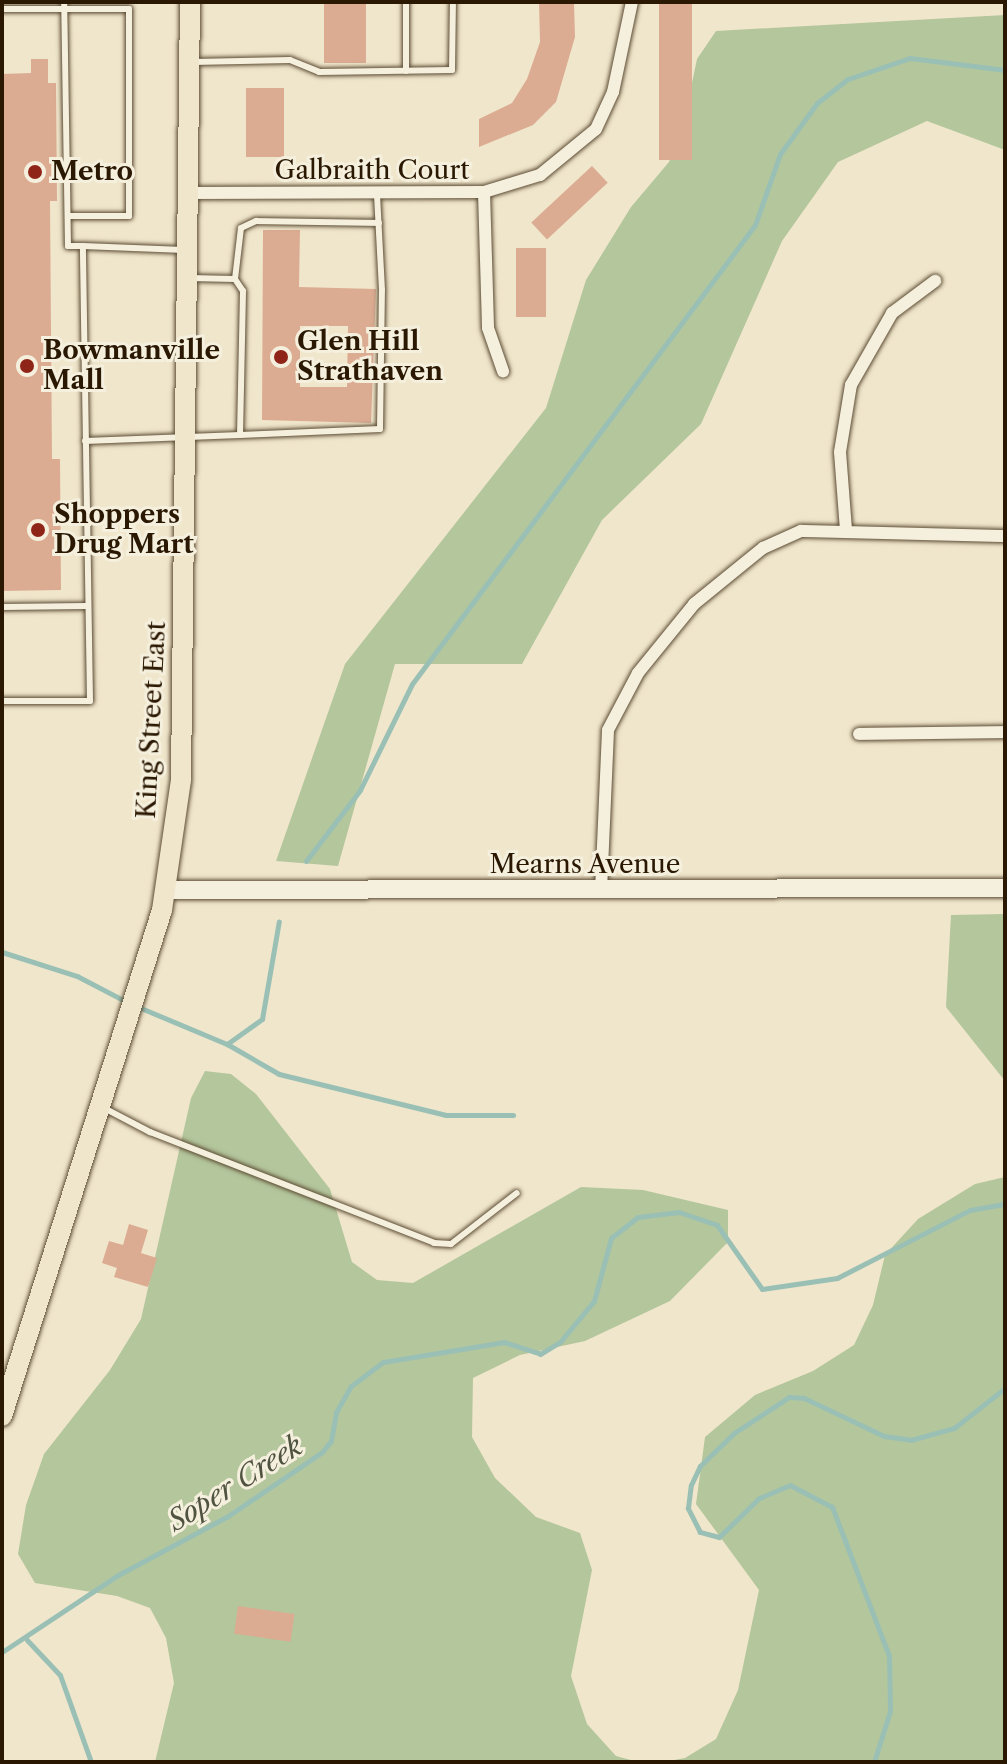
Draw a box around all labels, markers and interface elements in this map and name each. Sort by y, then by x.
street label: Galbraith Court [274,155,470,187]
place label: Metro [51,156,133,188]
marker: Metro [26,163,44,181]
place label: Glen Hill Strathaven [297,326,443,388]
place label: Bowmanville Mall [43,335,220,396]
marker: Glen Hill Strathaven [272,348,290,366]
marker: Bowmanville Mall [18,357,36,375]
place label: Shoppers Drug Mart [54,499,194,560]
marker: Shoppers Drug Mart [29,521,47,539]
street label: King Street East [131,620,173,820]
street label: Mearns Avenue [489,849,681,881]
water label: Soper Creek [161,1428,309,1538]

